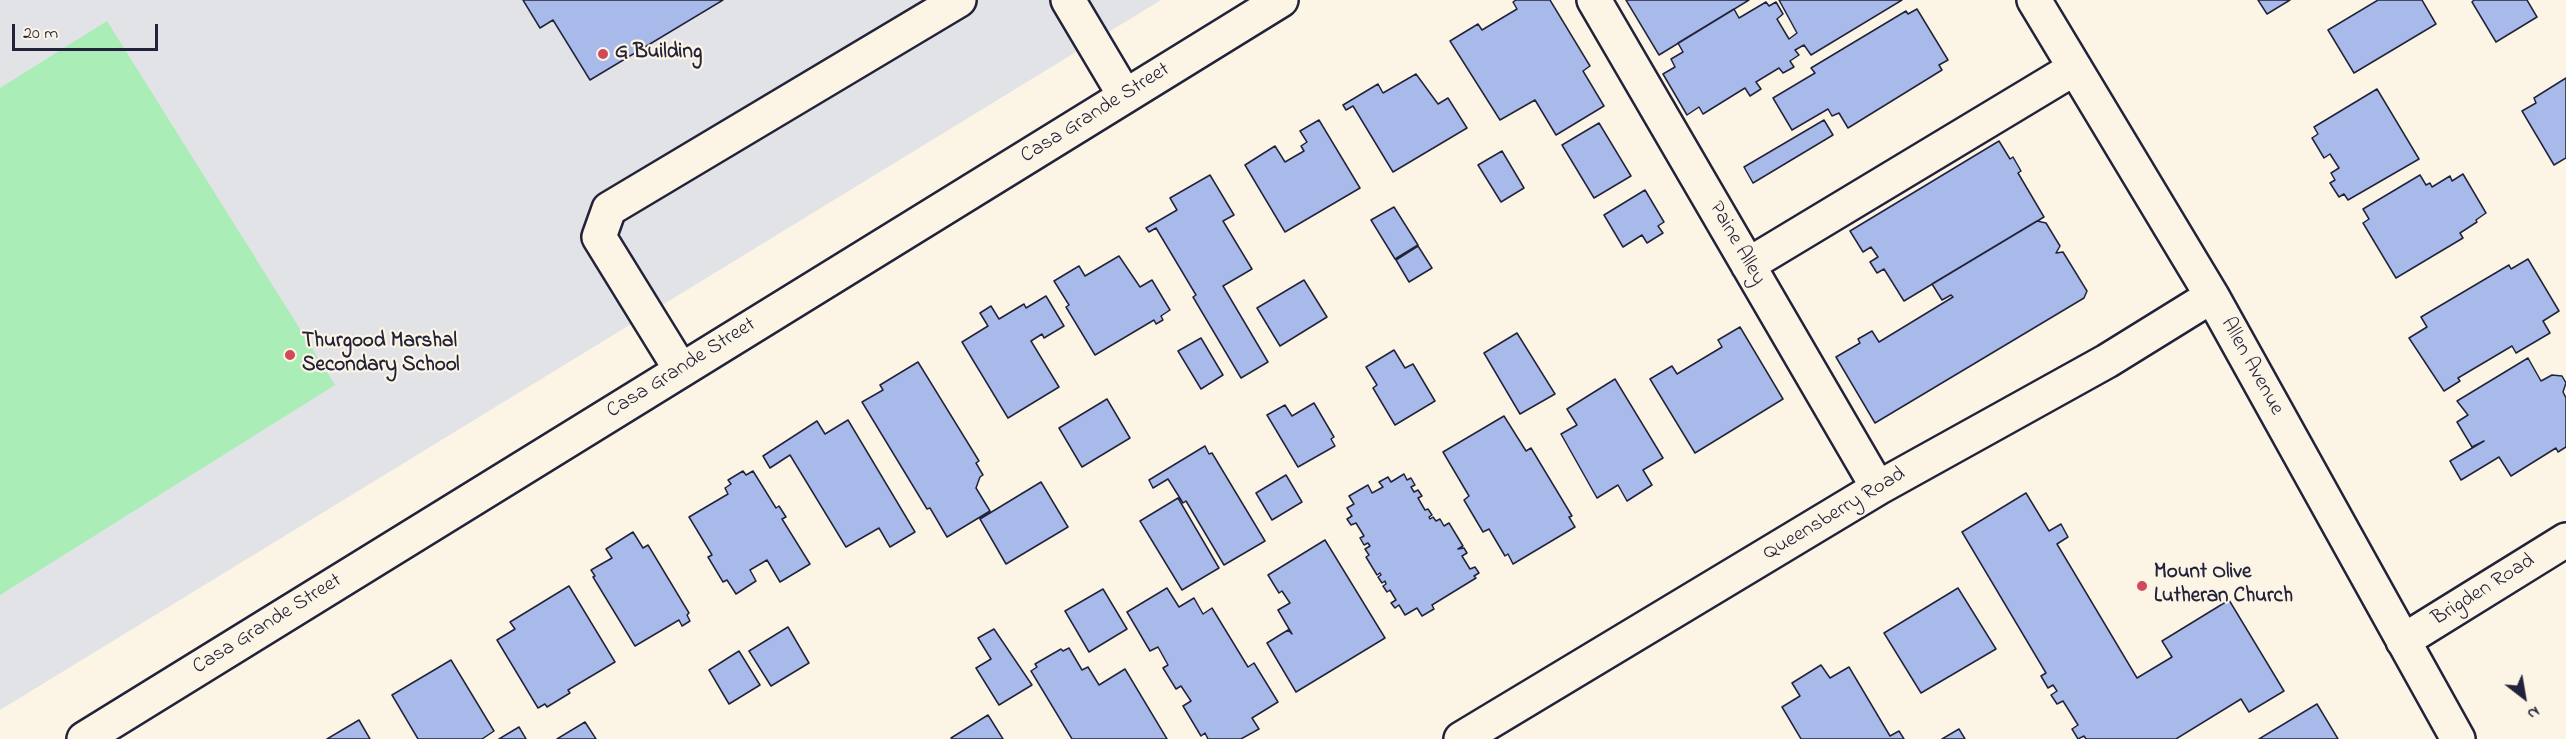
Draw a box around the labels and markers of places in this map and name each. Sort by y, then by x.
place label: G Building [615,41,702,67]
marker: G Building [596,47,610,61]
place label: Thurgood Marshal Secondary School [302,330,460,380]
marker: Thurgood Marshal Secondary School [283,348,297,362]
place label: Mount Olive Lutheran Church [2154,561,2293,611]
marker: Mount Olive Lutheran Church [2135,579,2149,593]

